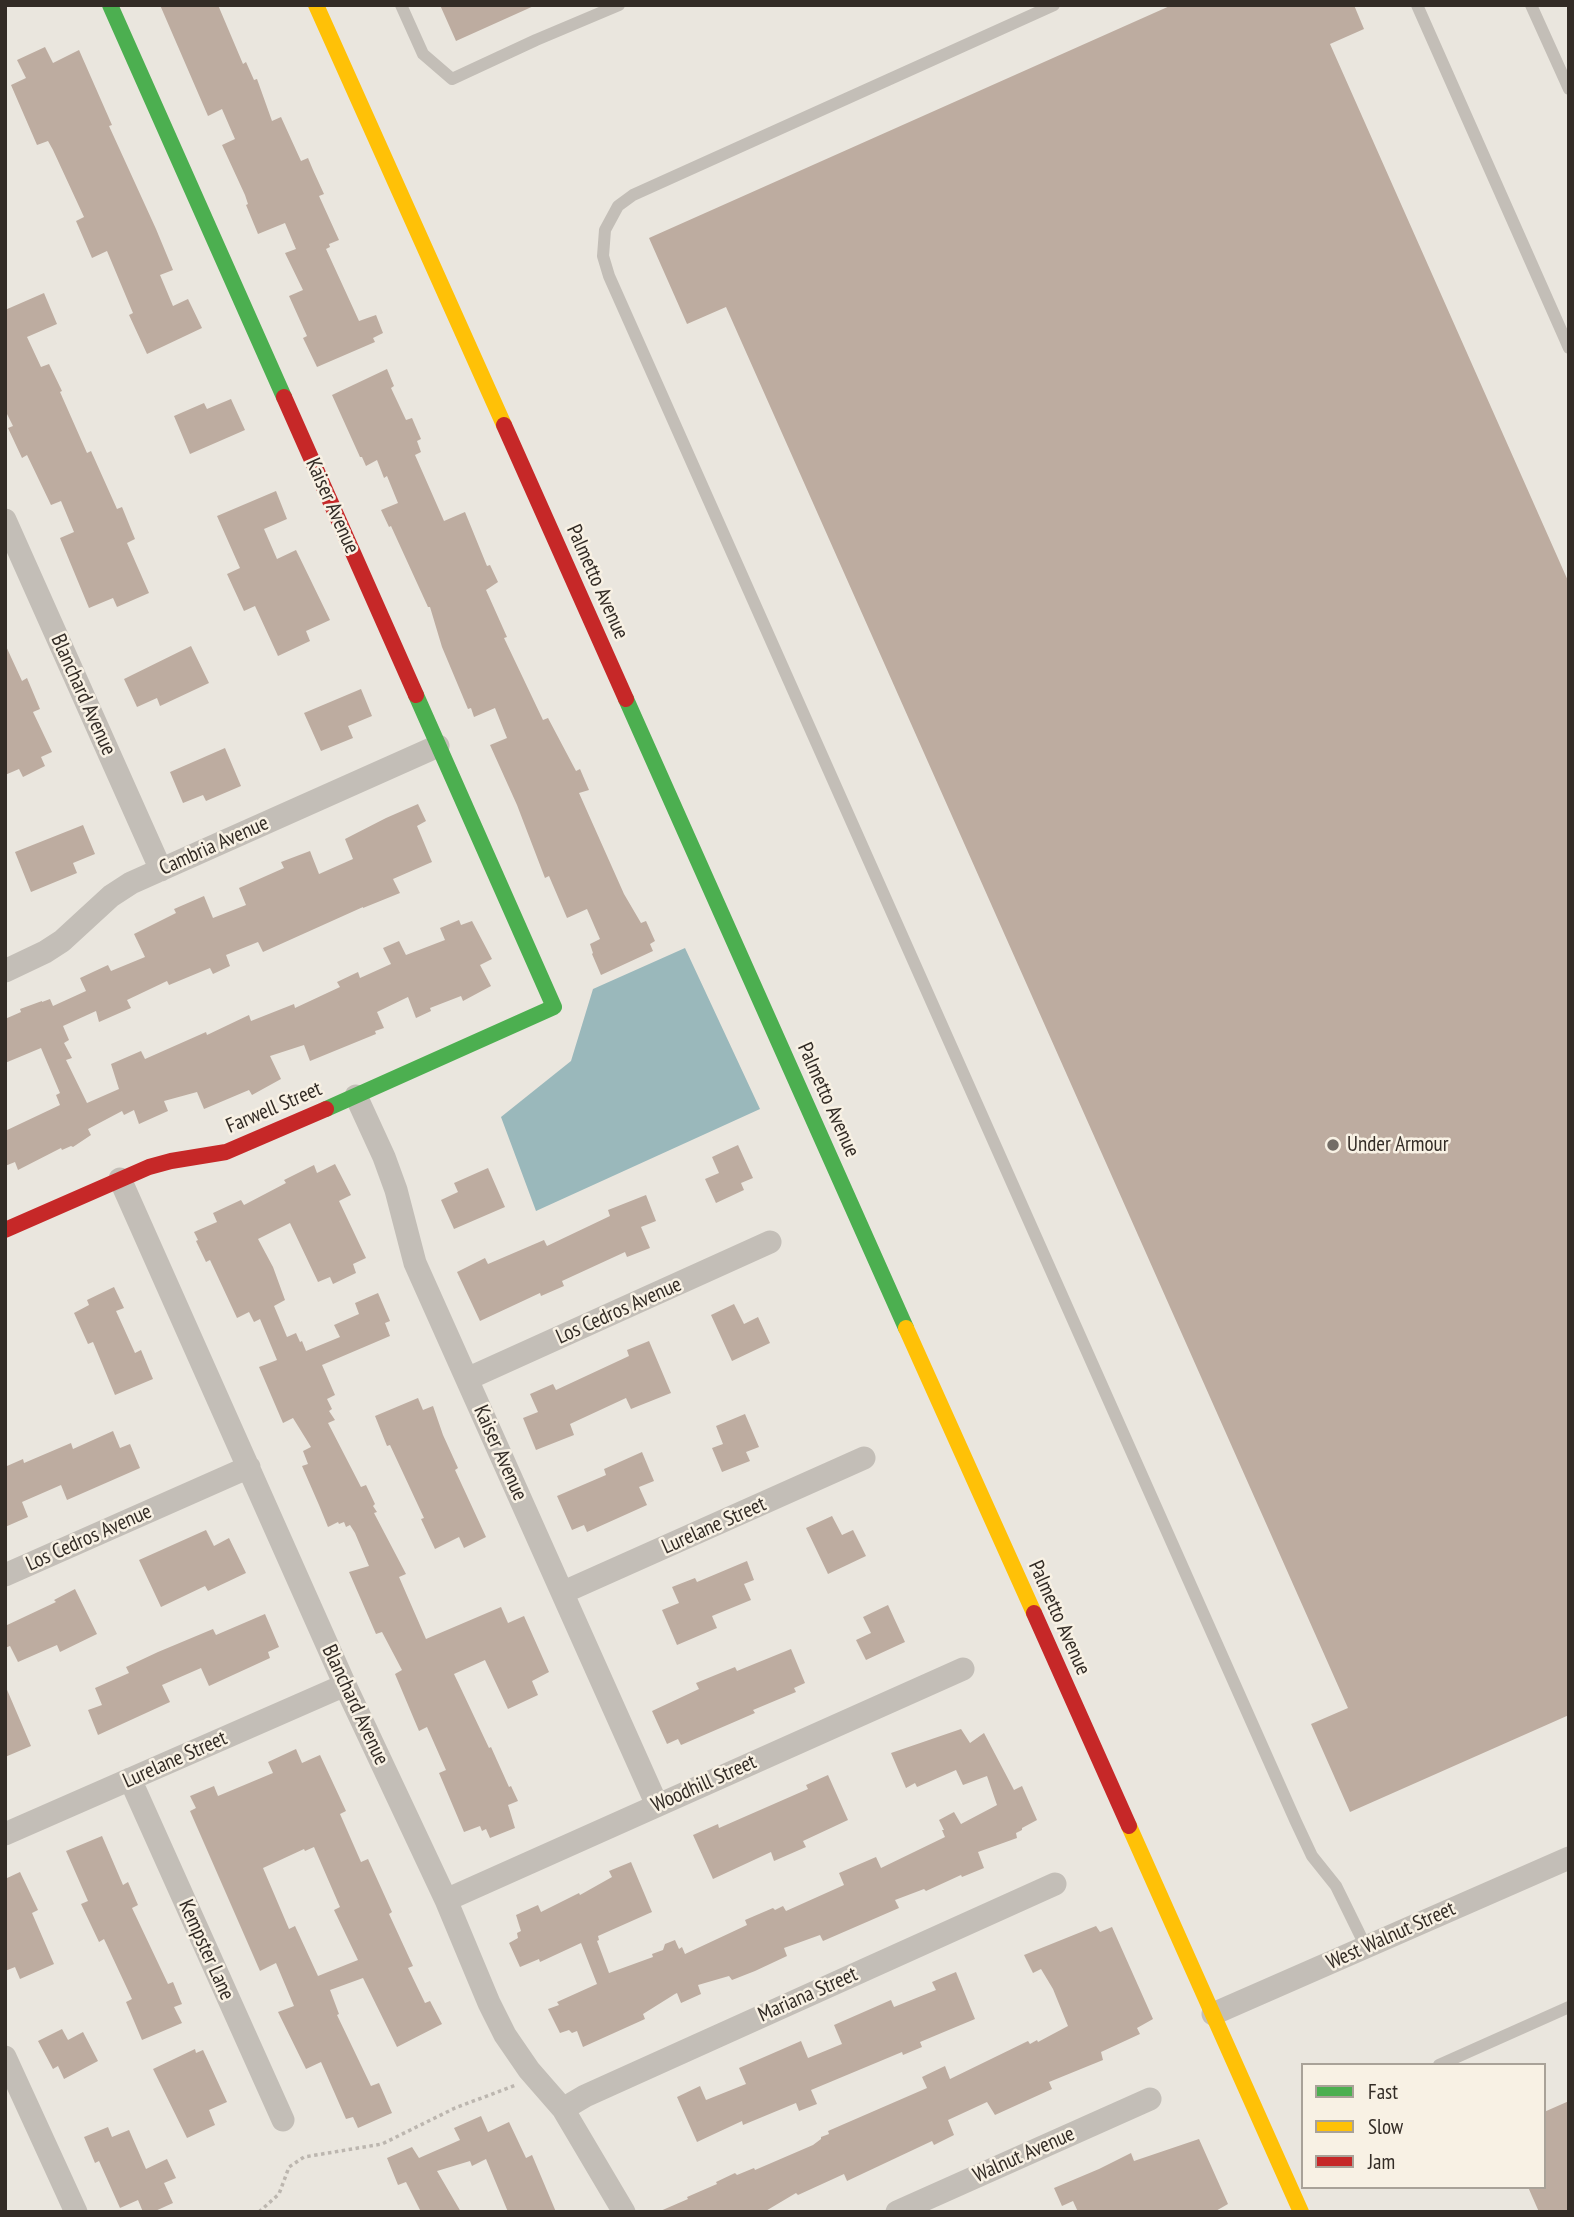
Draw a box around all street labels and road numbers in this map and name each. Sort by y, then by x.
street label: Kaiser Avenue [300,454,364,558]
street label: Palmetto Avenue [561,521,633,643]
street label: Blanchard Avenue [45,631,121,759]
street label: Cambria Avenue [156,811,272,881]
street label: Palmetto Avenue [792,1039,864,1161]
street label: Farwell Street [222,1077,326,1139]
street label: Los Cedros Avenue [552,1272,686,1350]
street label: Kaiser Avenue [468,1401,532,1505]
street label: Lurelane Street [658,1492,770,1560]
street label: Los Cedros Avenue [22,1499,156,1577]
street label: Palmetto Avenue [1023,1557,1095,1679]
street label: Blanchard Avenue [316,1641,394,1769]
street label: Lurelane Street [119,1726,231,1794]
street label: Woodhill Street [648,1750,760,1818]
street label: Kempster Lane [173,1896,239,2004]
street label: West Walnut Street [1323,1896,1459,1976]
street label: Mariana Street [754,1962,862,2028]
street label: Walnut Avenue [969,2121,1079,2189]

